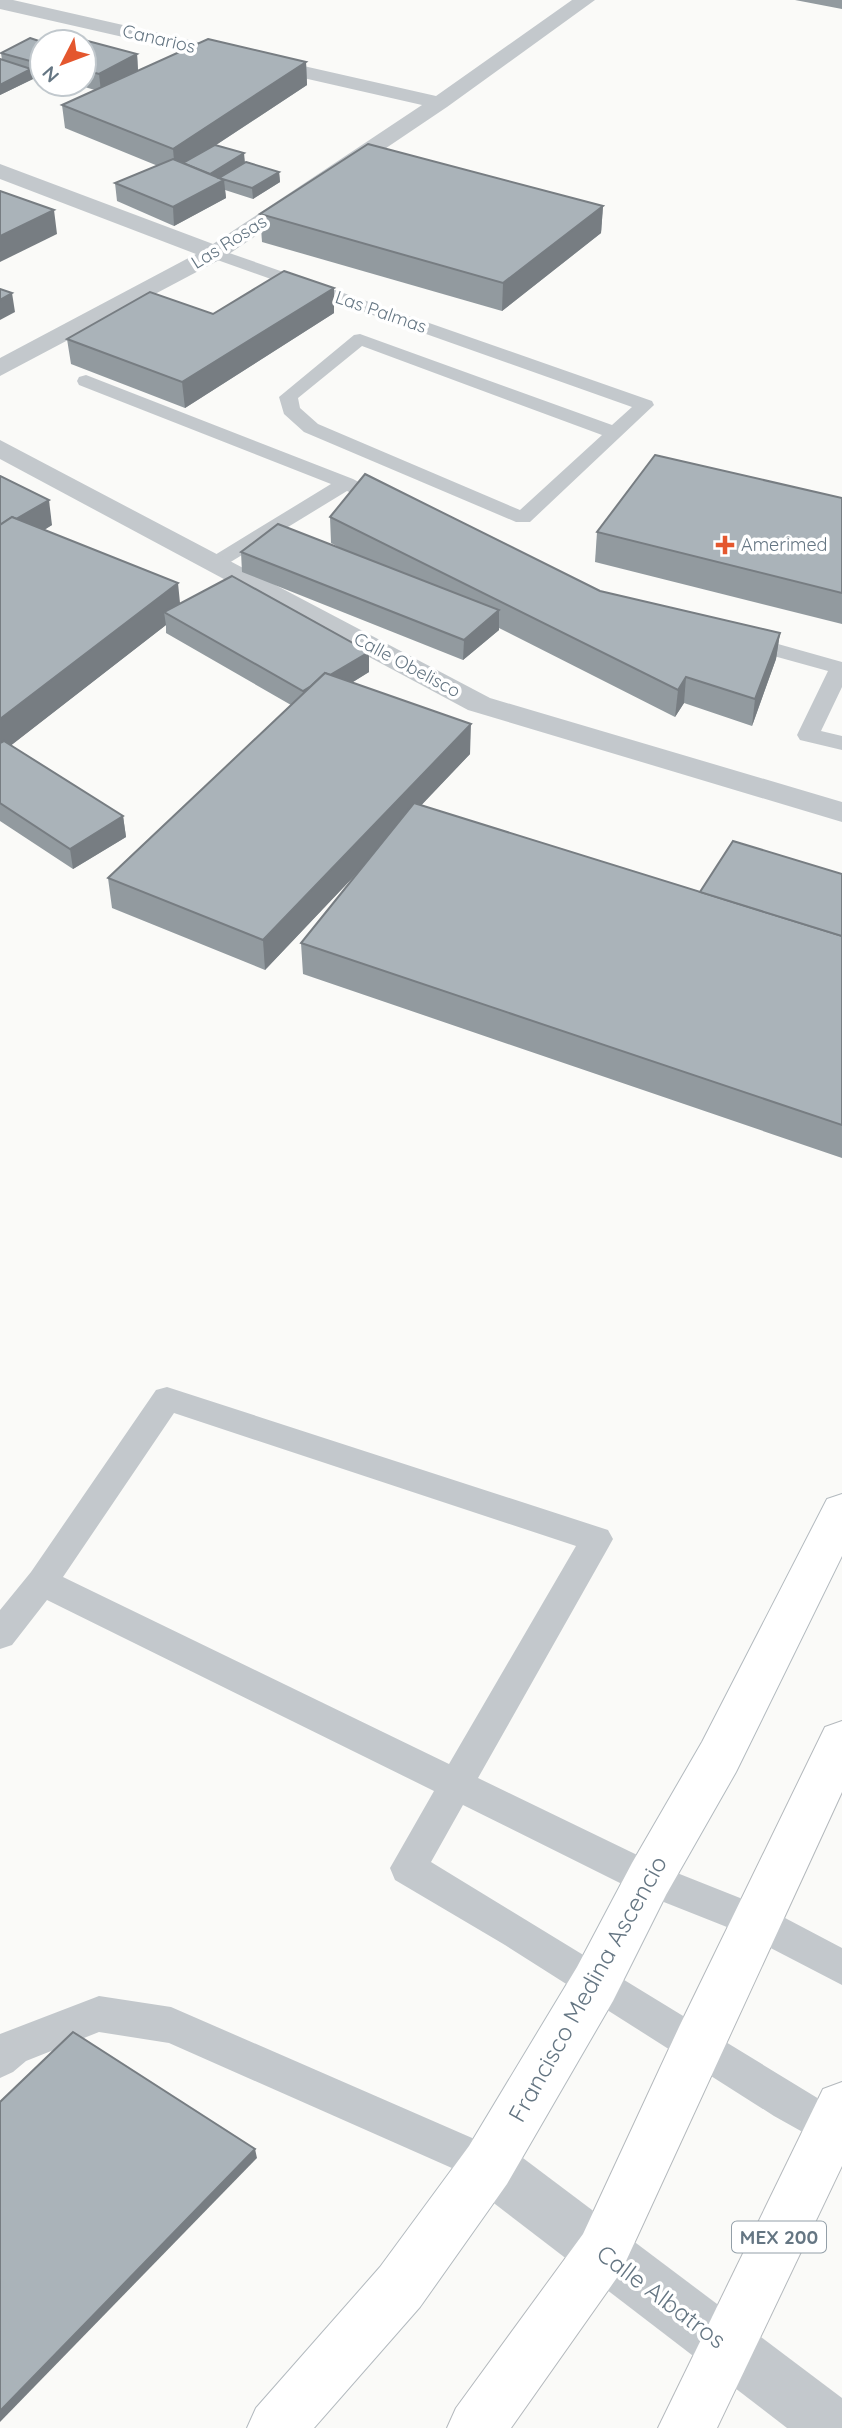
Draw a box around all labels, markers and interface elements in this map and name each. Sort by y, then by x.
street label: Canarios [120,19,198,58]
north arrow [28,28,98,98]
text: N [37,61,64,88]
street label: Las Rosas [187,209,271,274]
street label: Las Palmas [332,285,430,338]
place label: Amerimed [741,533,828,556]
marker: Amerimed [715,535,735,555]
street label: Calle Obelisco [350,627,464,702]
street label: Francisco Medina Ascencio [501,1850,673,2127]
road number: MEX 200 [732,2222,826,2252]
street label: Calle Albatros [591,2238,732,2354]

